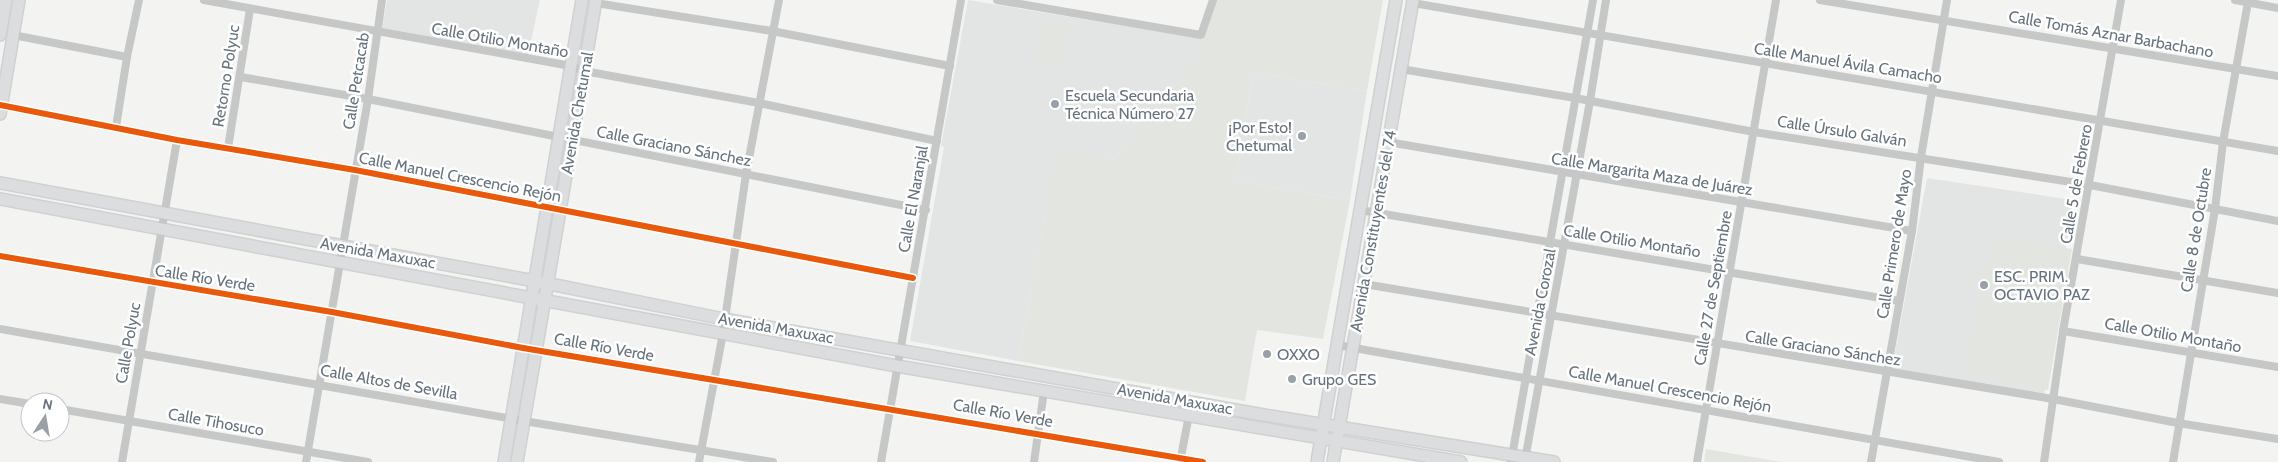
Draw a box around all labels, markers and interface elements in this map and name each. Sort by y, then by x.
street label: Calle Tomás Aznar Barbachano [2007,7,2215,61]
street label: Calle Otilio Montaño [430,19,570,61]
street label: Retorno Polyuc [209,24,243,128]
street label: Calle Petcacab [339,31,373,131]
street label: Calle Manuel Ávila Camacho [1753,39,1943,87]
street label: Avenida Chetumal [557,50,597,176]
place label: Escuela Secundaria Técnica Número 27 [1065,86,1194,123]
marker: Escuela Secundaria Técnica Número 27 [1049,98,1061,110]
street label: Calle Úrsulo Galván [1776,111,1908,151]
place label: ¡Por Esto! Chetumal [1226,118,1292,155]
street label: Calle Graciano Sánchez [595,122,754,170]
street label: Calle 5 de Febrero [2056,123,2096,245]
street label: Avenida Constituyentes del 74 [1346,129,1400,333]
marker: ¡Por Esto! Chetumal [1296,130,1308,142]
street label: Calle El Naranjal [894,144,932,254]
street label: Calle Manuel Crescencio Rejón [357,148,563,206]
street label: Calle Margarita Maza de Juárez [1550,149,1755,199]
street label: Calle 8 de Octubre [2177,166,2215,294]
street label: Calle Primero de Mayo [1873,168,1915,320]
street label: Calle 27 de Septiembre [1690,209,1736,367]
street label: Calle Otilio Montaño [1562,221,1702,261]
street label: Avenida Maxuxac [319,234,437,272]
street label: Avenida Corozal [1520,247,1560,357]
street label: Calle Río Verde [154,261,256,295]
place label: ESC. PRIM. OCTAVIO PAZ [1994,267,2090,304]
marker: ESC. PRIM. OCTAVIO PAZ [1978,279,1990,291]
street label: Calle Polyuc [112,301,144,385]
street label: Avenida Maxuxac [717,309,835,347]
street label: Calle Otilio Montaño [2103,314,2243,356]
street label: Calle Graciano Sánchez [1744,326,1903,370]
street label: Calle Río Verde [553,329,655,365]
place label: OXXO [1277,345,1320,364]
marker: OXXO [1261,348,1273,360]
street label: Calle Altos de Sevilla [319,361,460,403]
street label: Calle Manuel Crescencio Rejón [1567,362,1773,416]
place label: Grupo GES [1302,370,1376,389]
marker: Grupo GES [1286,373,1298,385]
street label: Avenida Maxuxac [1116,380,1234,418]
north arrow [20,392,70,442]
text: N [41,394,54,414]
street label: Calle Río Verde [952,395,1054,431]
street label: Calle Tihosuco [167,404,266,440]

